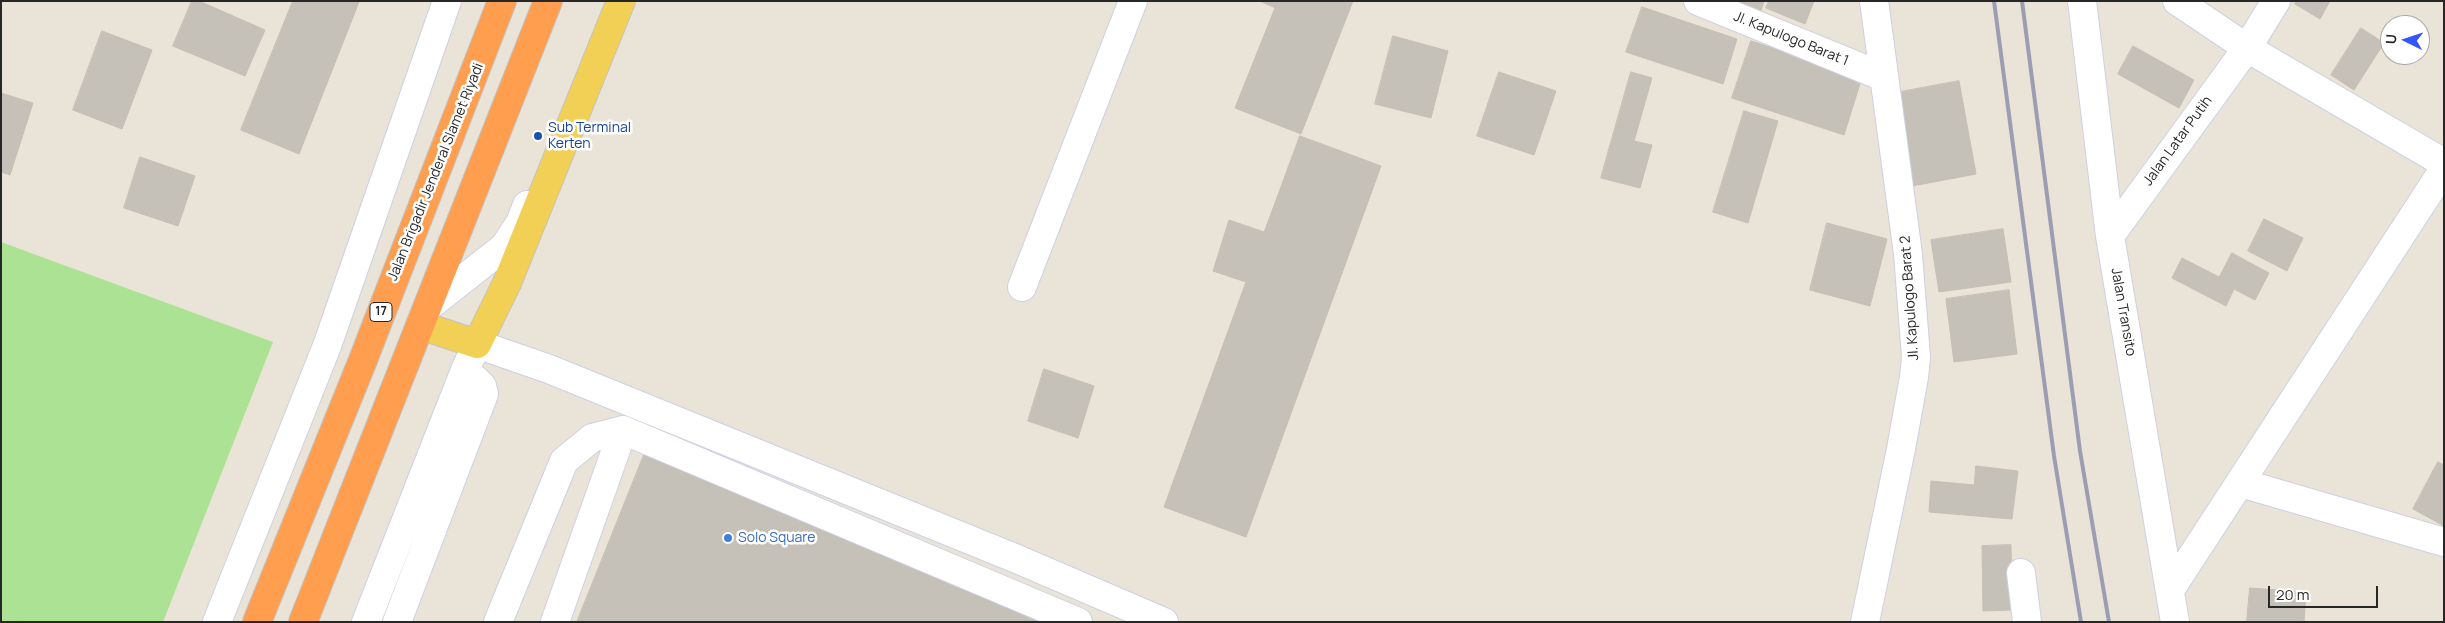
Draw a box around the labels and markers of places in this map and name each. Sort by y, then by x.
place label: Sub Terminal Kerten [548,120,631,152]
marker: Sub Terminal Kerten [532,130,544,142]
place label: Solo Square [738,530,815,546]
marker: Solo Square [722,532,734,544]

